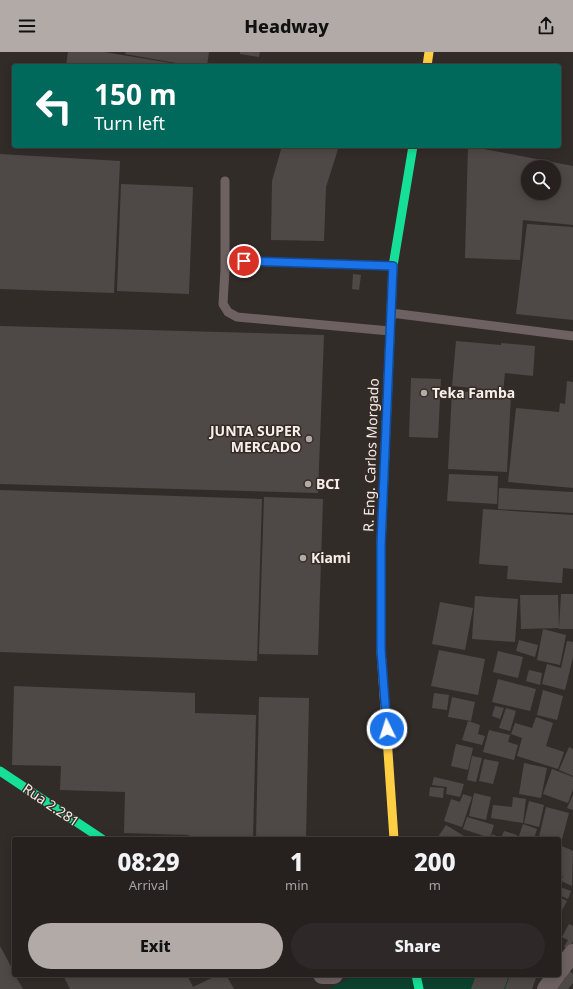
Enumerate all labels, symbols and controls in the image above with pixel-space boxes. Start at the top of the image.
text: Headway [244,14,329,38]
icon: menu [16,15,38,37]
icon: share [535,15,557,37]
text: 150 m [94,75,177,113]
icon: left [28,80,80,132]
text: Turn left [94,111,165,135]
map controls [521,160,561,200]
button: search [521,160,561,200]
pin [227,244,261,278]
icon: arrive [233,250,255,272]
street label: R. Eng. Carlos Morgado [358,378,383,532]
place label: Teka Famba [432,383,515,402]
marker: Teka Famba [419,388,429,398]
place label: JUNTA SUPER MERCADO [208,421,302,456]
marker: JUNTA SUPER MERCADO [304,434,314,444]
place label: BCI [316,474,340,493]
marker: BCI [303,479,313,489]
place label: Kiami [311,548,351,567]
marker: Kiami [298,553,308,563]
position arrow [366,708,408,750]
street label: Rua 2.281 [19,779,83,831]
text: 08:29 [117,845,180,878]
text: 1 [290,845,304,878]
text: 200 [414,845,456,878]
text: Arrival [129,876,168,894]
text: min [285,876,309,894]
text: m [429,876,441,894]
button: Exit [28,923,283,969]
button: Share [291,923,545,969]

